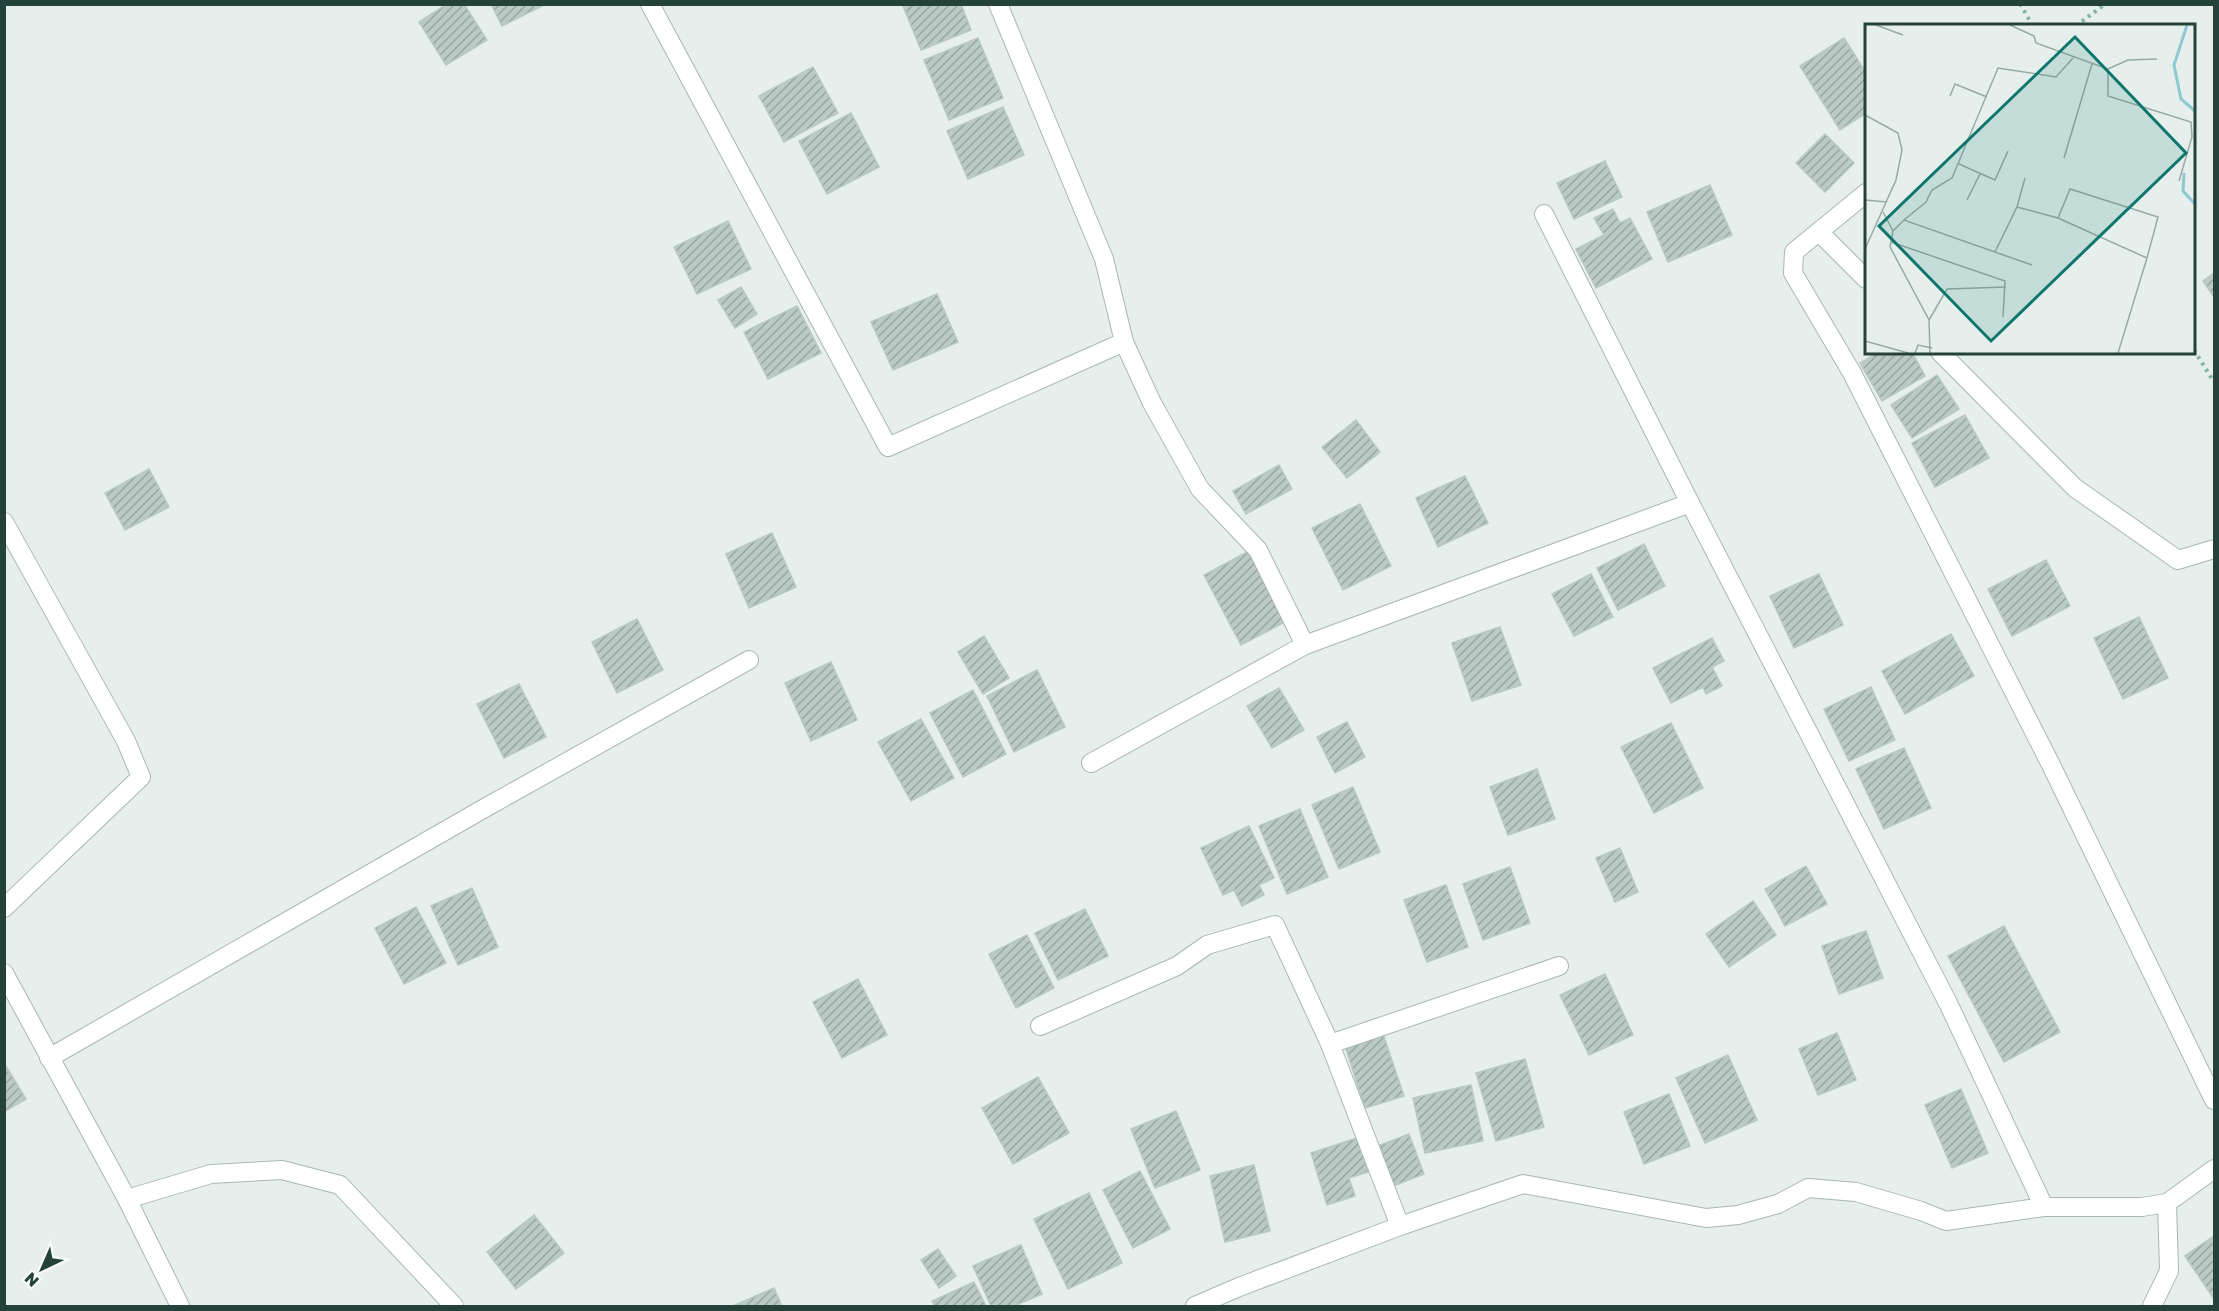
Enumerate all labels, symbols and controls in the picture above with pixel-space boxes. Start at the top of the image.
inset map [1865,24,2195,354]
north arrow [12,1239,72,1299]
text: N [20,1268,43,1291]

